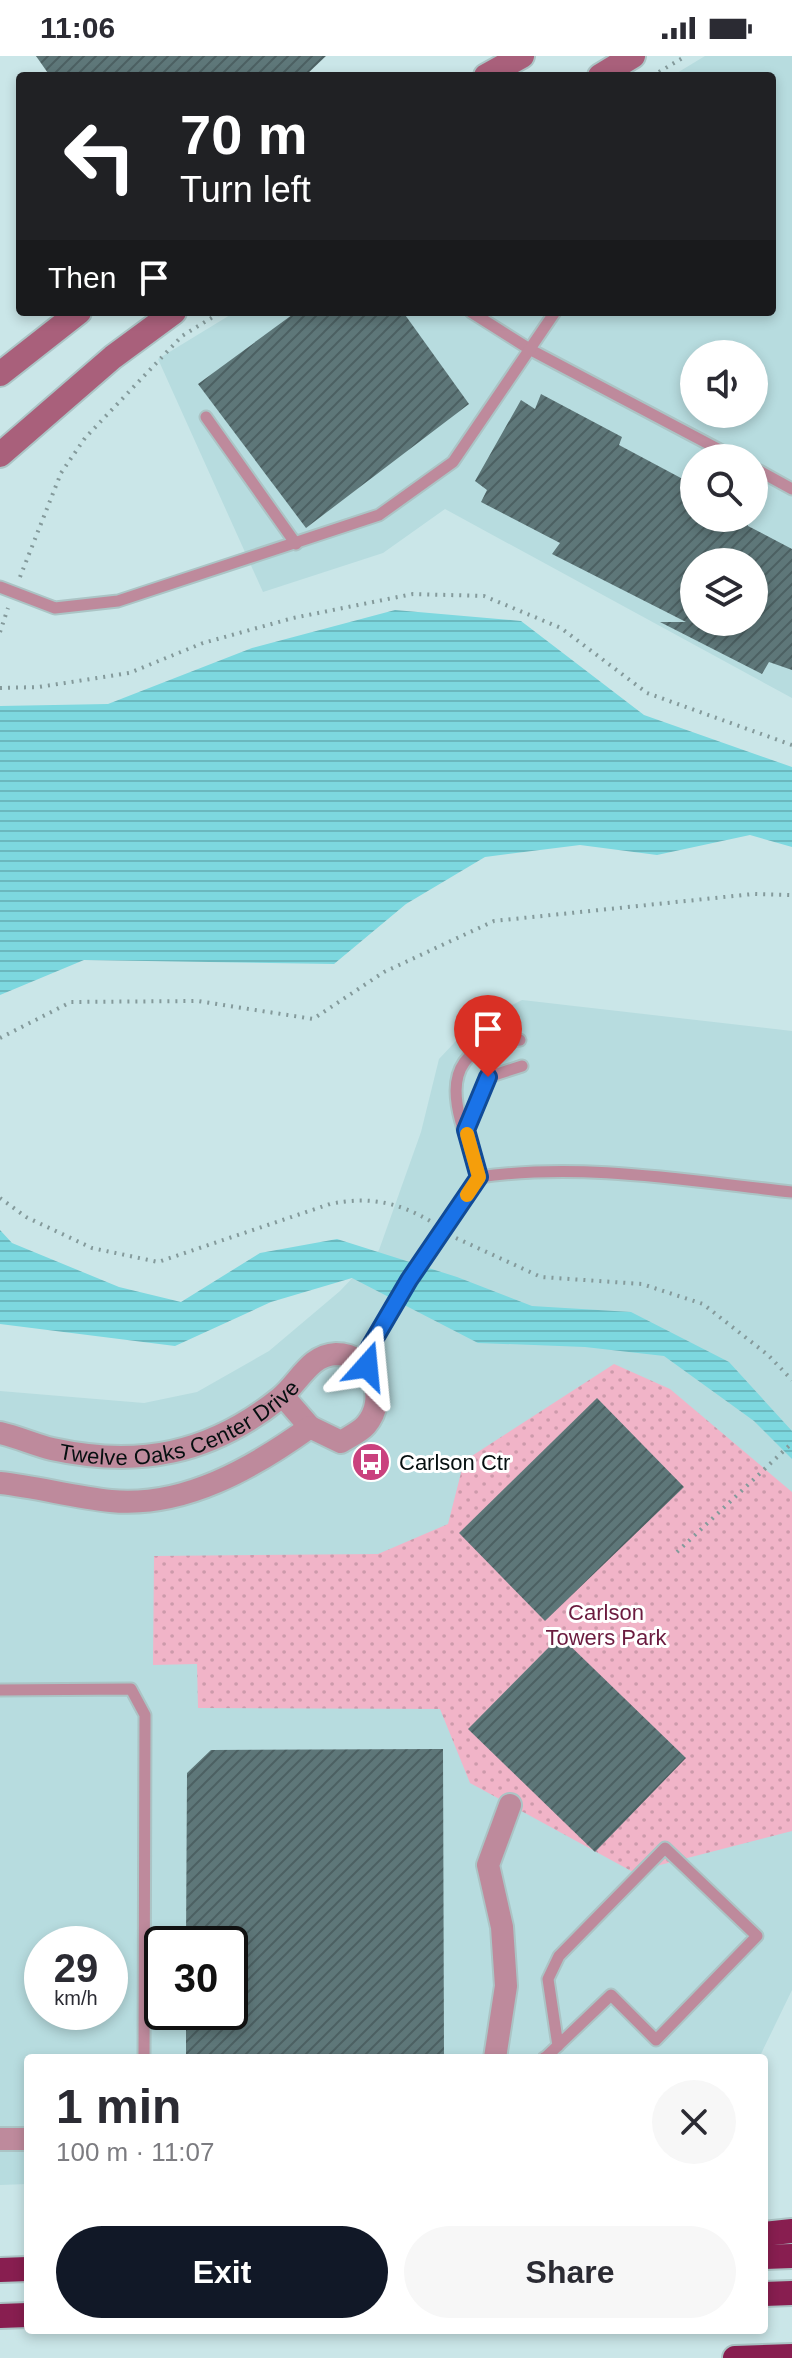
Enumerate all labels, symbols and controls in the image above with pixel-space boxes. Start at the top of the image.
text: 11:06 [40,11,115,44]
text: 70 m [180,103,308,166]
icon: left [48,104,152,208]
text: Turn left [180,169,311,210]
icon: arrive [132,256,176,300]
text: Then [48,261,116,294]
map controls [680,340,768,636]
button: sound [680,340,768,428]
button: search [680,444,768,532]
button: layers [680,548,768,636]
pin [454,995,522,1077]
icon: arrive [466,1007,510,1051]
position arrow [325,1324,409,1408]
street label: Twelve Oaks Center Drive [57,1375,304,1470]
bus stop icon: Carlson Ctr [350,1441,392,1483]
place label: Carlson Ctr [399,1450,510,1475]
park label: Carlson Towers Park [545,1600,668,1650]
speed limit sign: 30 [144,1926,248,2030]
text: 29 [54,1946,98,1990]
text: km/h [54,1987,98,2009]
text: 1 min [56,2080,181,2133]
button: close [652,2080,736,2164]
text: 100 m · 11:07 [56,2137,215,2167]
button: Exit [56,2226,388,2318]
button: Share [404,2226,736,2318]

